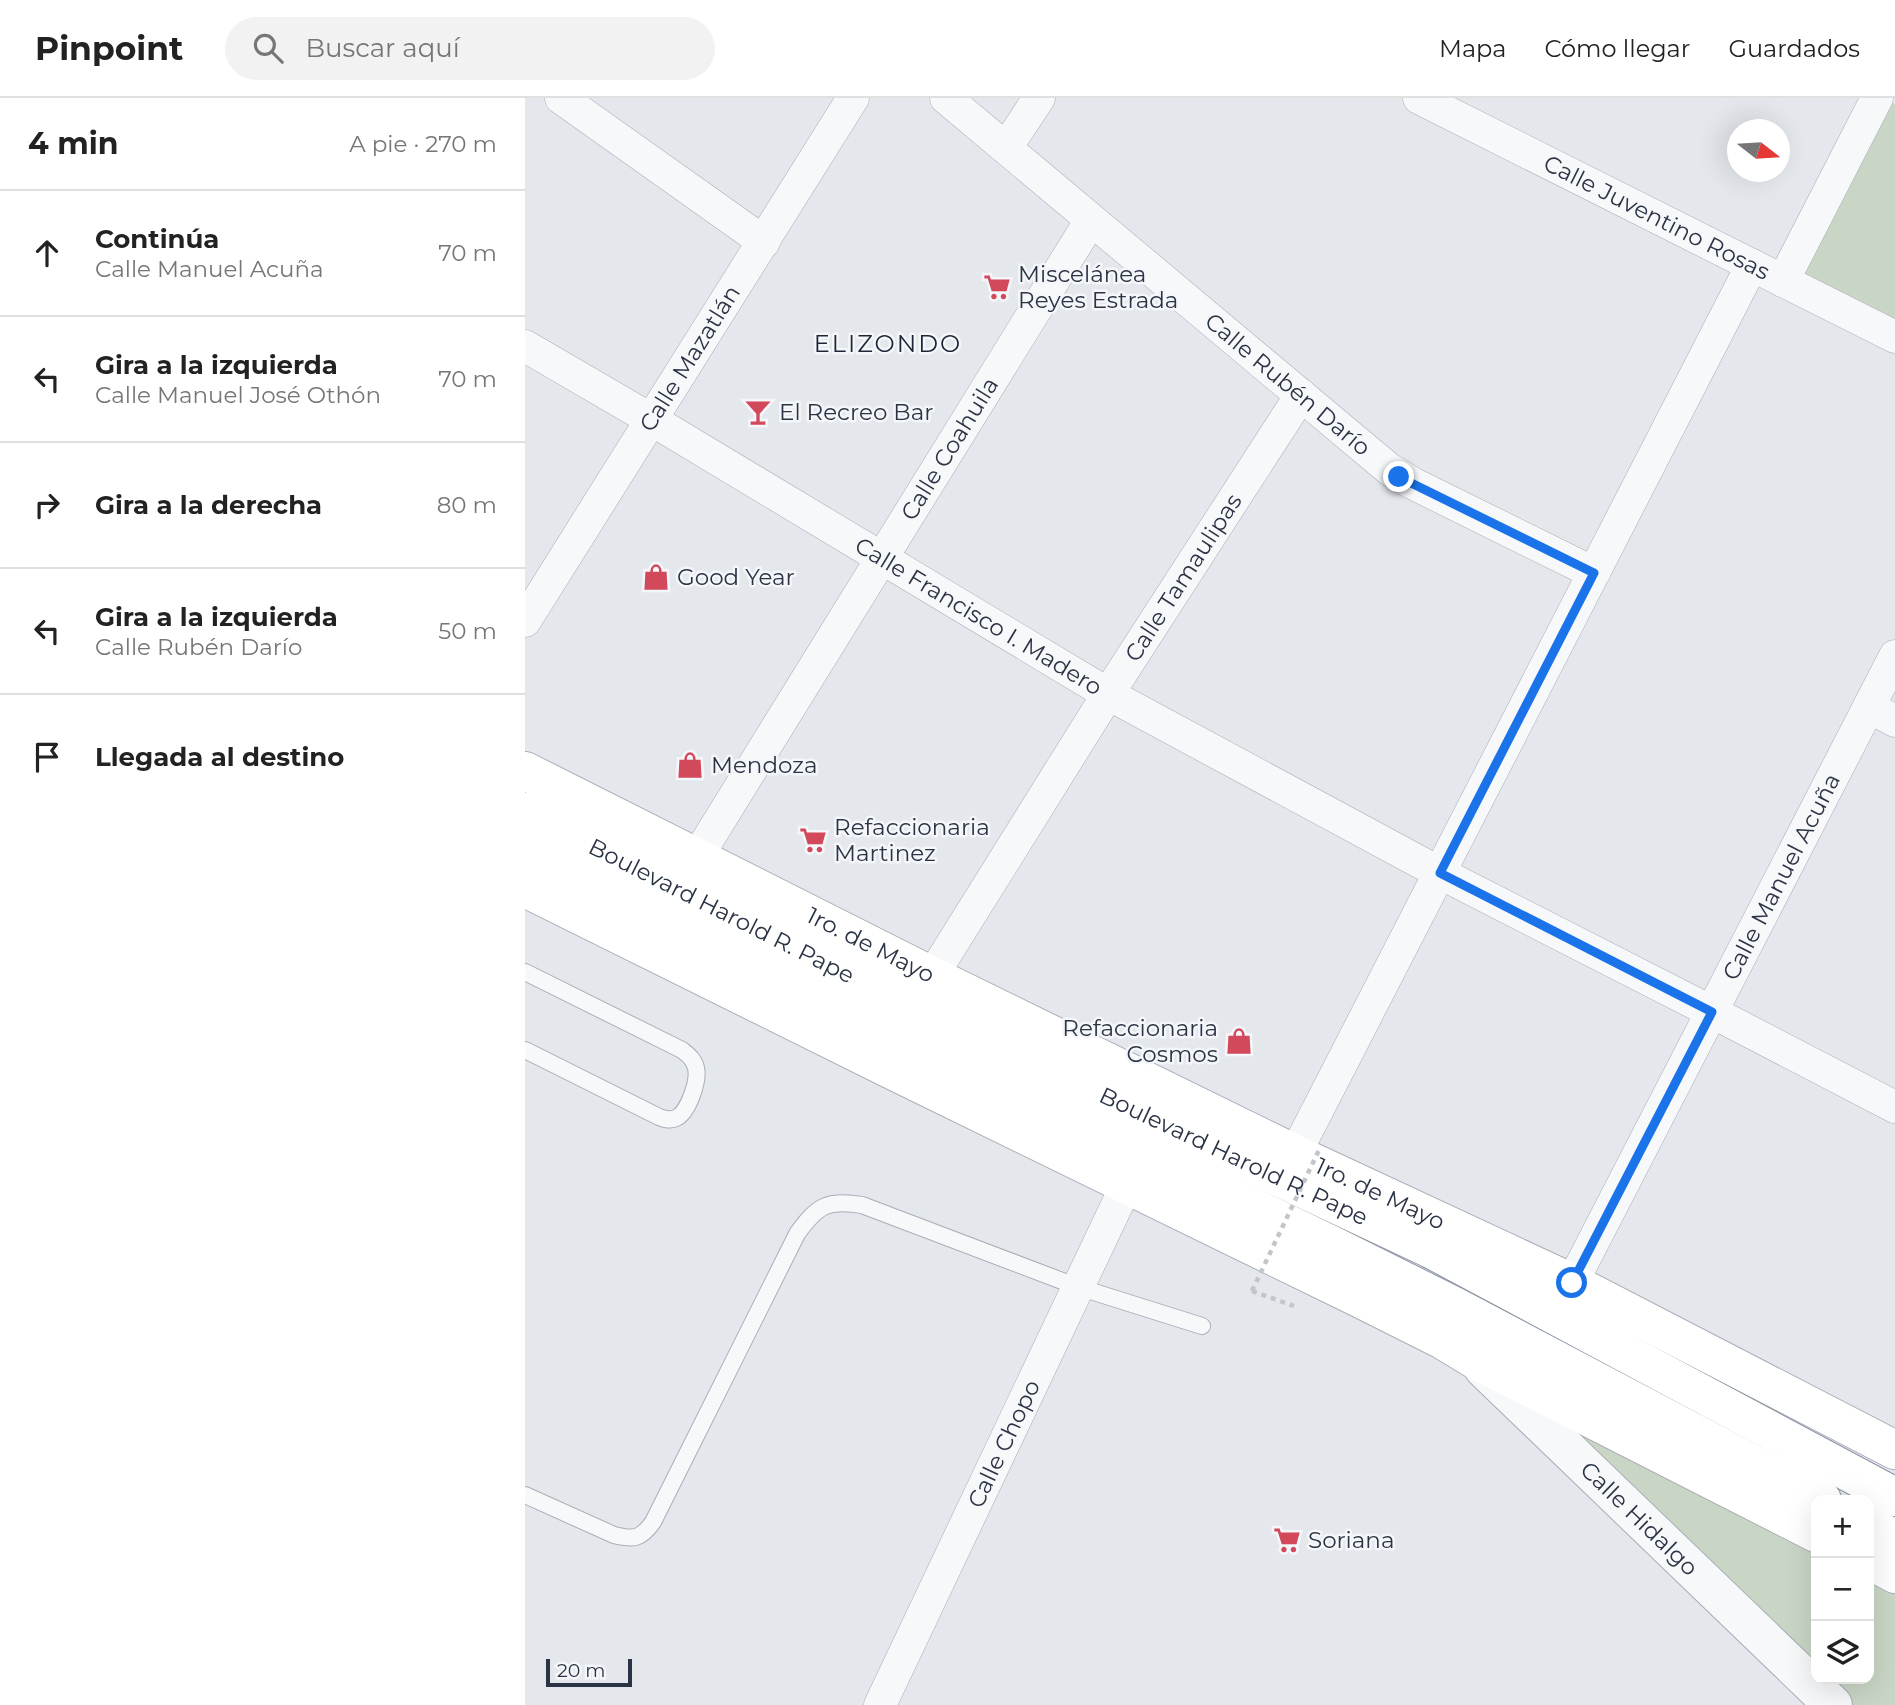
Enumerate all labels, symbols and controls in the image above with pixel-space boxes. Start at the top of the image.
search box [225,17,715,80]
text: Pinpoint [35,28,183,68]
icon: search [249,29,287,67]
text: Buscar aquí [305,32,460,64]
text: Mapa [1439,34,1506,63]
text: Cómo llegar [1544,34,1690,63]
text: Guardados [1728,34,1860,63]
north arrow [1727,119,1790,182]
text: 4 min [28,125,118,162]
text: A pie · 270 m [349,130,497,158]
street label: Calle Juventino Rosas [1539,149,1774,286]
text: Continúa [95,223,219,255]
icon: ahead [28,234,66,272]
text: 70 m [438,239,497,267]
text: Calle Manuel Acuña [95,255,324,283]
place label: Miscelánea Reyes Estrada [1018,260,1178,314]
supermarket icon: Miscelánea Reyes Estrada [982,272,1012,302]
street label: Calle Mazatlán [633,280,746,437]
street label: Calle Rubén Darío [1199,307,1376,462]
district label: ELIZONDO [814,329,962,358]
text: Gira a la izquierda [95,349,338,381]
icon: left [28,360,66,398]
text: 70 m [438,365,497,393]
street label: Calle Coahuila [895,372,1004,525]
text: Calle Manuel José Othón [95,381,381,409]
bar icon: El Recreo Bar [743,397,773,427]
place label: El Recreo Bar [779,398,933,426]
route end [1383,461,1414,492]
icon: right [28,486,66,524]
street label: Calle Tamaulipas [1119,488,1248,667]
text: Gira a la derecha [95,489,322,521]
text: 80 m [437,491,497,519]
street label: Calle Francisco I. Madero [850,531,1107,701]
shop icon: Good Year [641,562,671,592]
place label: Good Year [677,563,795,591]
text: Gira a la izquierda [95,601,338,633]
icon: left [28,612,66,650]
text: 50 m [438,617,497,645]
text: Calle Rubén Darío [95,633,302,661]
icon: arrive [28,738,66,776]
text: Llegada al destino [95,741,344,773]
shop icon: Mendoza [675,750,705,780]
place label: Mendoza [711,751,818,779]
street label: Calle Manuel Acuña [1716,769,1846,985]
place label: Refaccionaria Martinez [834,813,990,867]
supermarket icon: Refaccionaria Martinez [798,825,828,855]
street label: Boulevard Harold R. Pape [584,832,859,989]
street label: 1ro. de Mayo [802,901,939,989]
place label: Refaccionaria Cosmos [1062,1014,1218,1068]
shop icon: Refaccionaria Cosmos [1224,1026,1254,1056]
street label: Boulevard Harold R. Pape [1095,1081,1373,1231]
street label: 1ro. de Mayo [1311,1152,1449,1236]
route start [1556,1267,1587,1298]
street label: Calle Chopo [962,1375,1046,1512]
street label: Calle Hidalgo [1575,1456,1704,1581]
map controls [1811,1495,1874,1684]
button: + [1811,1495,1874,1558]
supermarket icon: Soriana [1272,1525,1302,1555]
place label: Soriana [1308,1526,1395,1554]
button: − [1811,1558,1874,1621]
button: layers [1811,1621,1874,1684]
scale bar [546,1656,632,1688]
text: 20 m [557,1659,605,1682]

